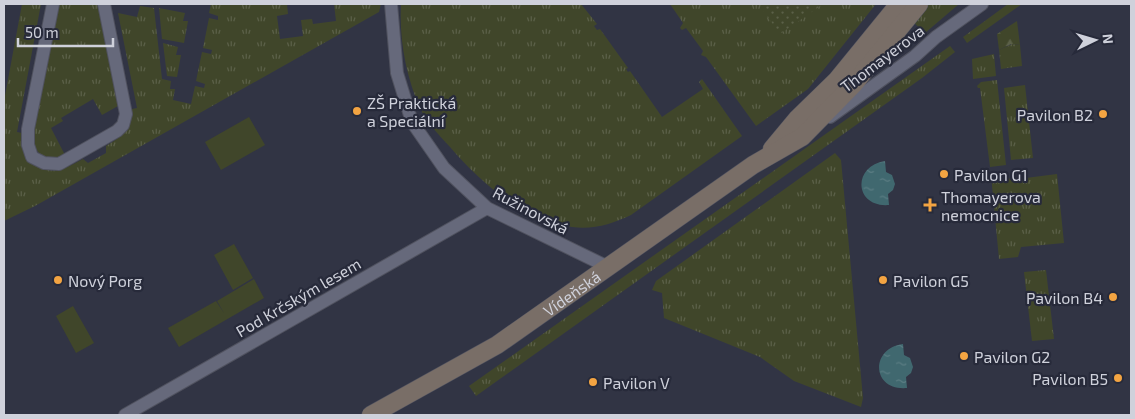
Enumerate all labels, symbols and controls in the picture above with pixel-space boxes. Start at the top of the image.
scale bar [18,15,112,47]
north arrow [1070,15,1120,65]
street label: Thomayerova [836,20,928,96]
text: 50 m [25,23,59,41]
text: N [1100,33,1117,45]
place label: ZŠ Praktická a Speciální [367,93,456,130]
marker: ZŠ Praktická a Speciální [351,105,363,117]
place label: Pavilon B2 [1017,105,1093,124]
marker: Pavilon B2 [1097,108,1109,120]
place label: Pavilon G1 [954,165,1028,184]
marker: Pavilon G1 [938,168,950,180]
street label: Ružinovská [490,182,572,238]
place label: Thomayerova nemocnice [941,187,1041,224]
marker: Thomayerova nemocnice [923,198,937,212]
street label: Pod Krčským lesem [232,254,364,340]
street label: Vídeňská [539,266,604,319]
place label: Nový Porg [68,271,142,290]
place label: Pavilon G5 [893,271,969,290]
marker: Nový Porg [52,274,64,286]
marker: Pavilon G5 [877,274,889,286]
place label: Pavilon B4 [1026,288,1103,307]
marker: Pavilon B4 [1107,291,1119,303]
place label: Pavilon G2 [974,347,1050,366]
marker: Pavilon G2 [958,350,970,362]
place label: Pavilon B5 [1032,369,1108,388]
marker: Pavilon B5 [1112,372,1124,384]
place label: Pavilon V [603,373,670,392]
marker: Pavilon V [587,376,599,388]

